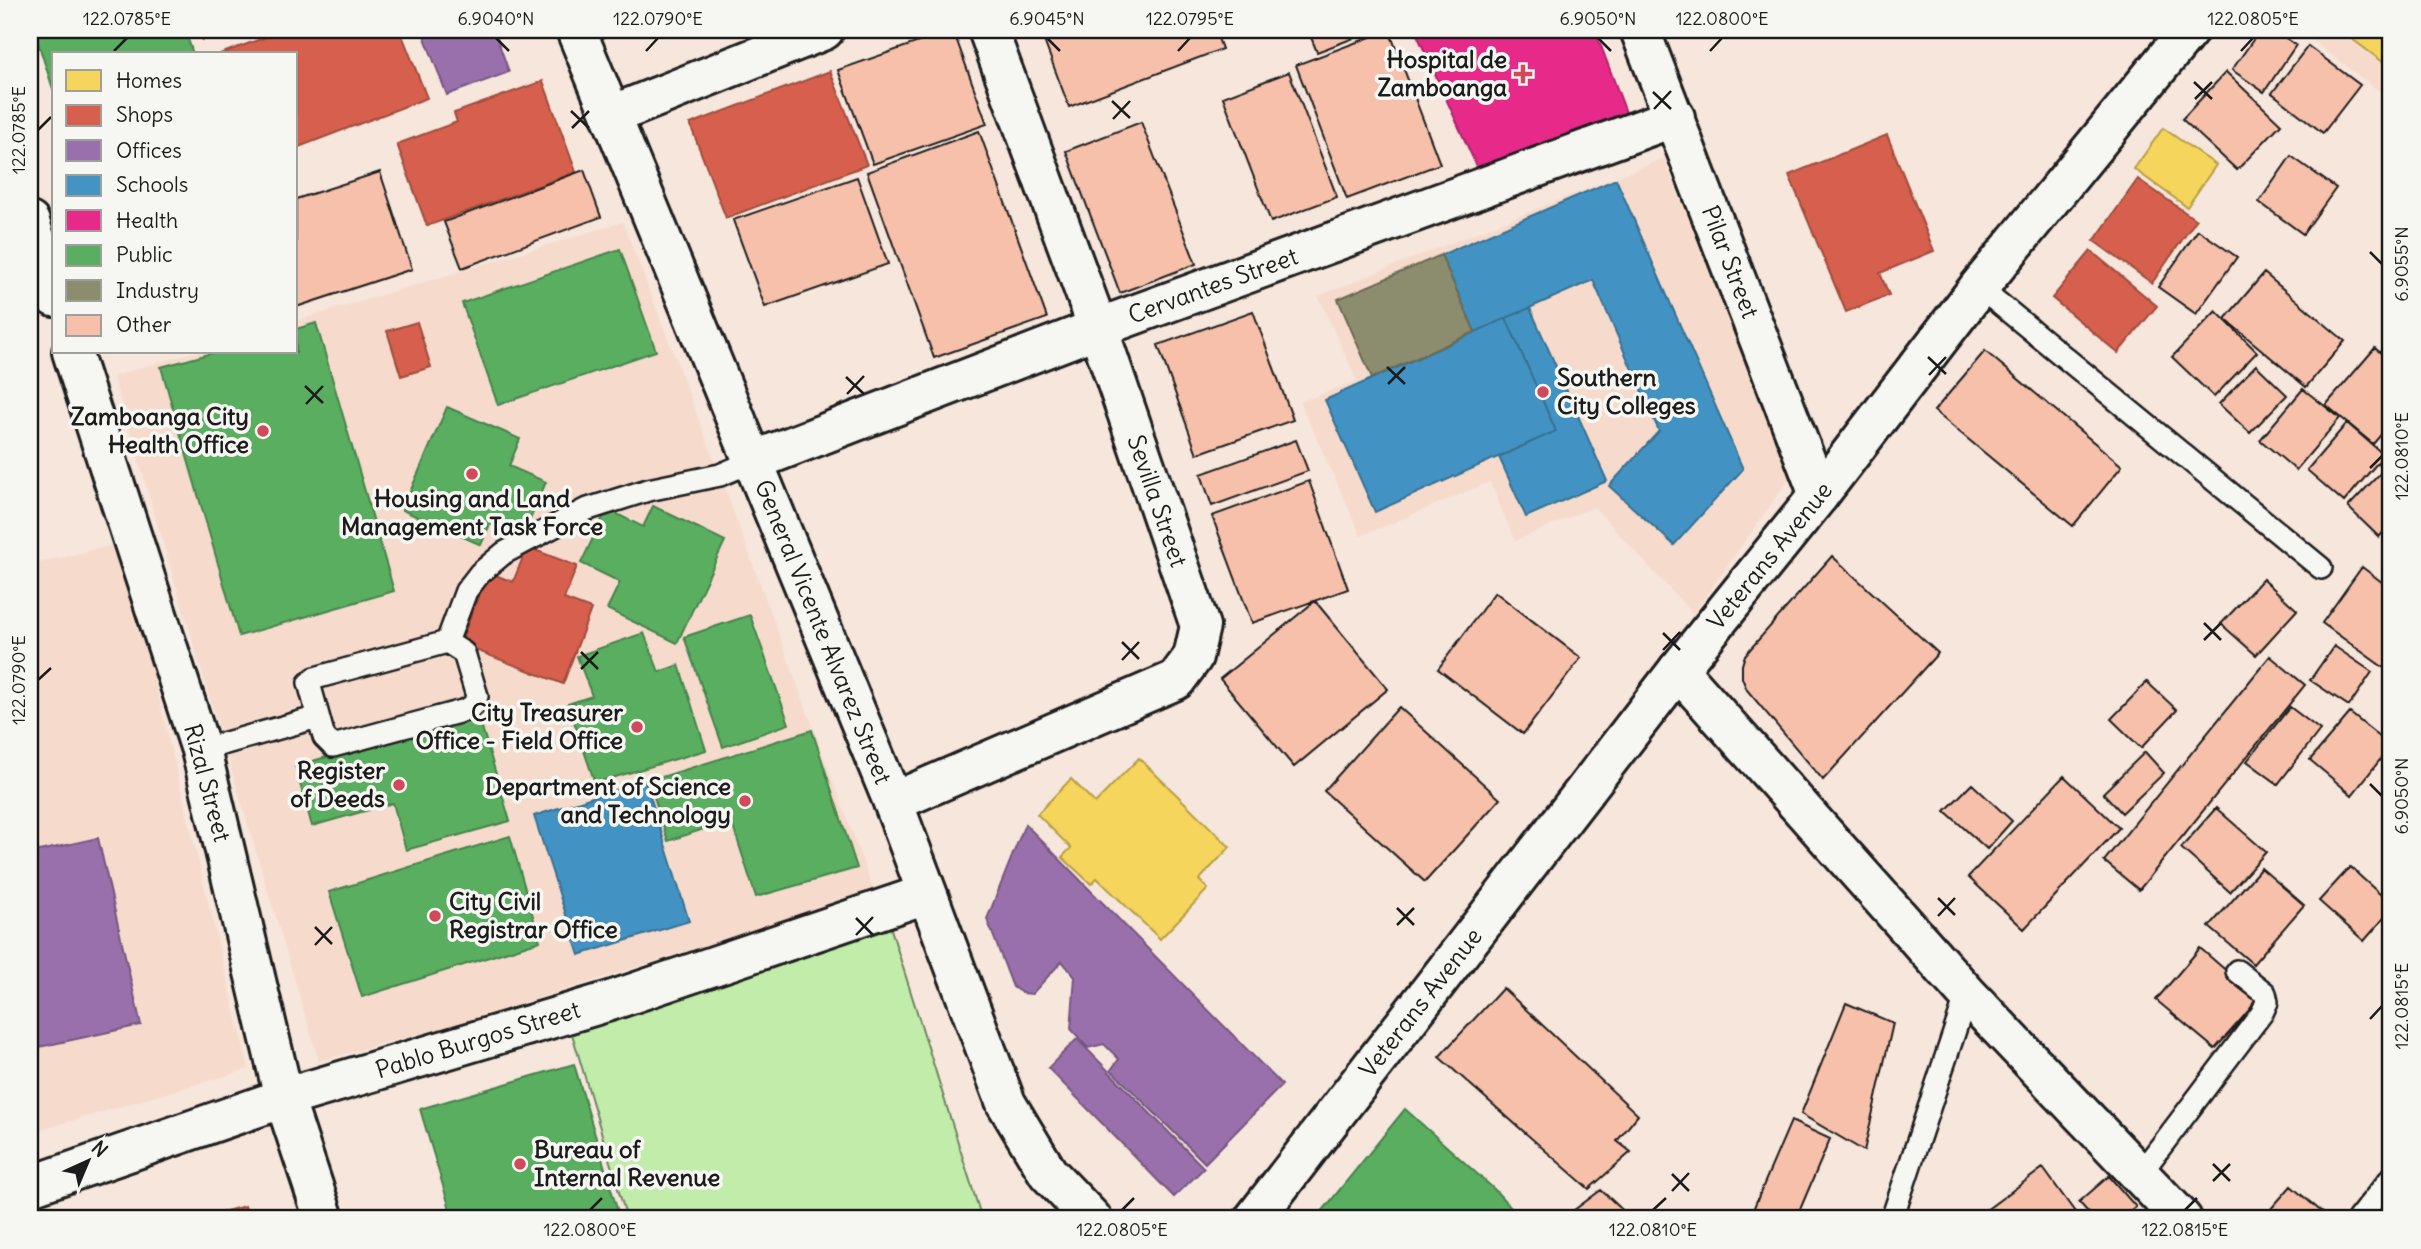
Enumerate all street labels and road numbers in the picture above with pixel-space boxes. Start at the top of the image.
street label: Pilar Street [1696,201,1766,322]
street label: Cervantes Street [1124,240,1302,330]
street label: Sevilla Street [1121,431,1195,571]
street label: General Vicente Alvarez Street [749,475,899,788]
street label: Veterans Avenue [1700,475,1838,636]
street label: Rizal Street [178,721,238,845]
street label: Veterans Avenue [1352,921,1488,1083]
street label: Pablo Burgos Street [372,994,584,1084]

